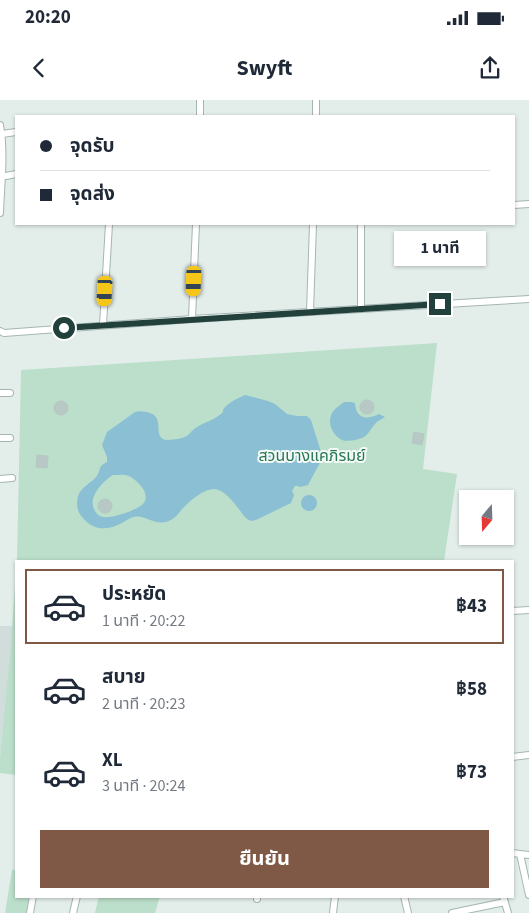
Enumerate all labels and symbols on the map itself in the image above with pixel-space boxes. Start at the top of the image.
callout: 1 นาที [394,232,486,266]
car [185,266,202,296]
car [96,276,113,306]
route end [429,293,451,315]
route start [53,317,75,339]
park label: สวนบางแคภิรมย์ [258,445,366,467]
north arrow [459,490,514,545]

